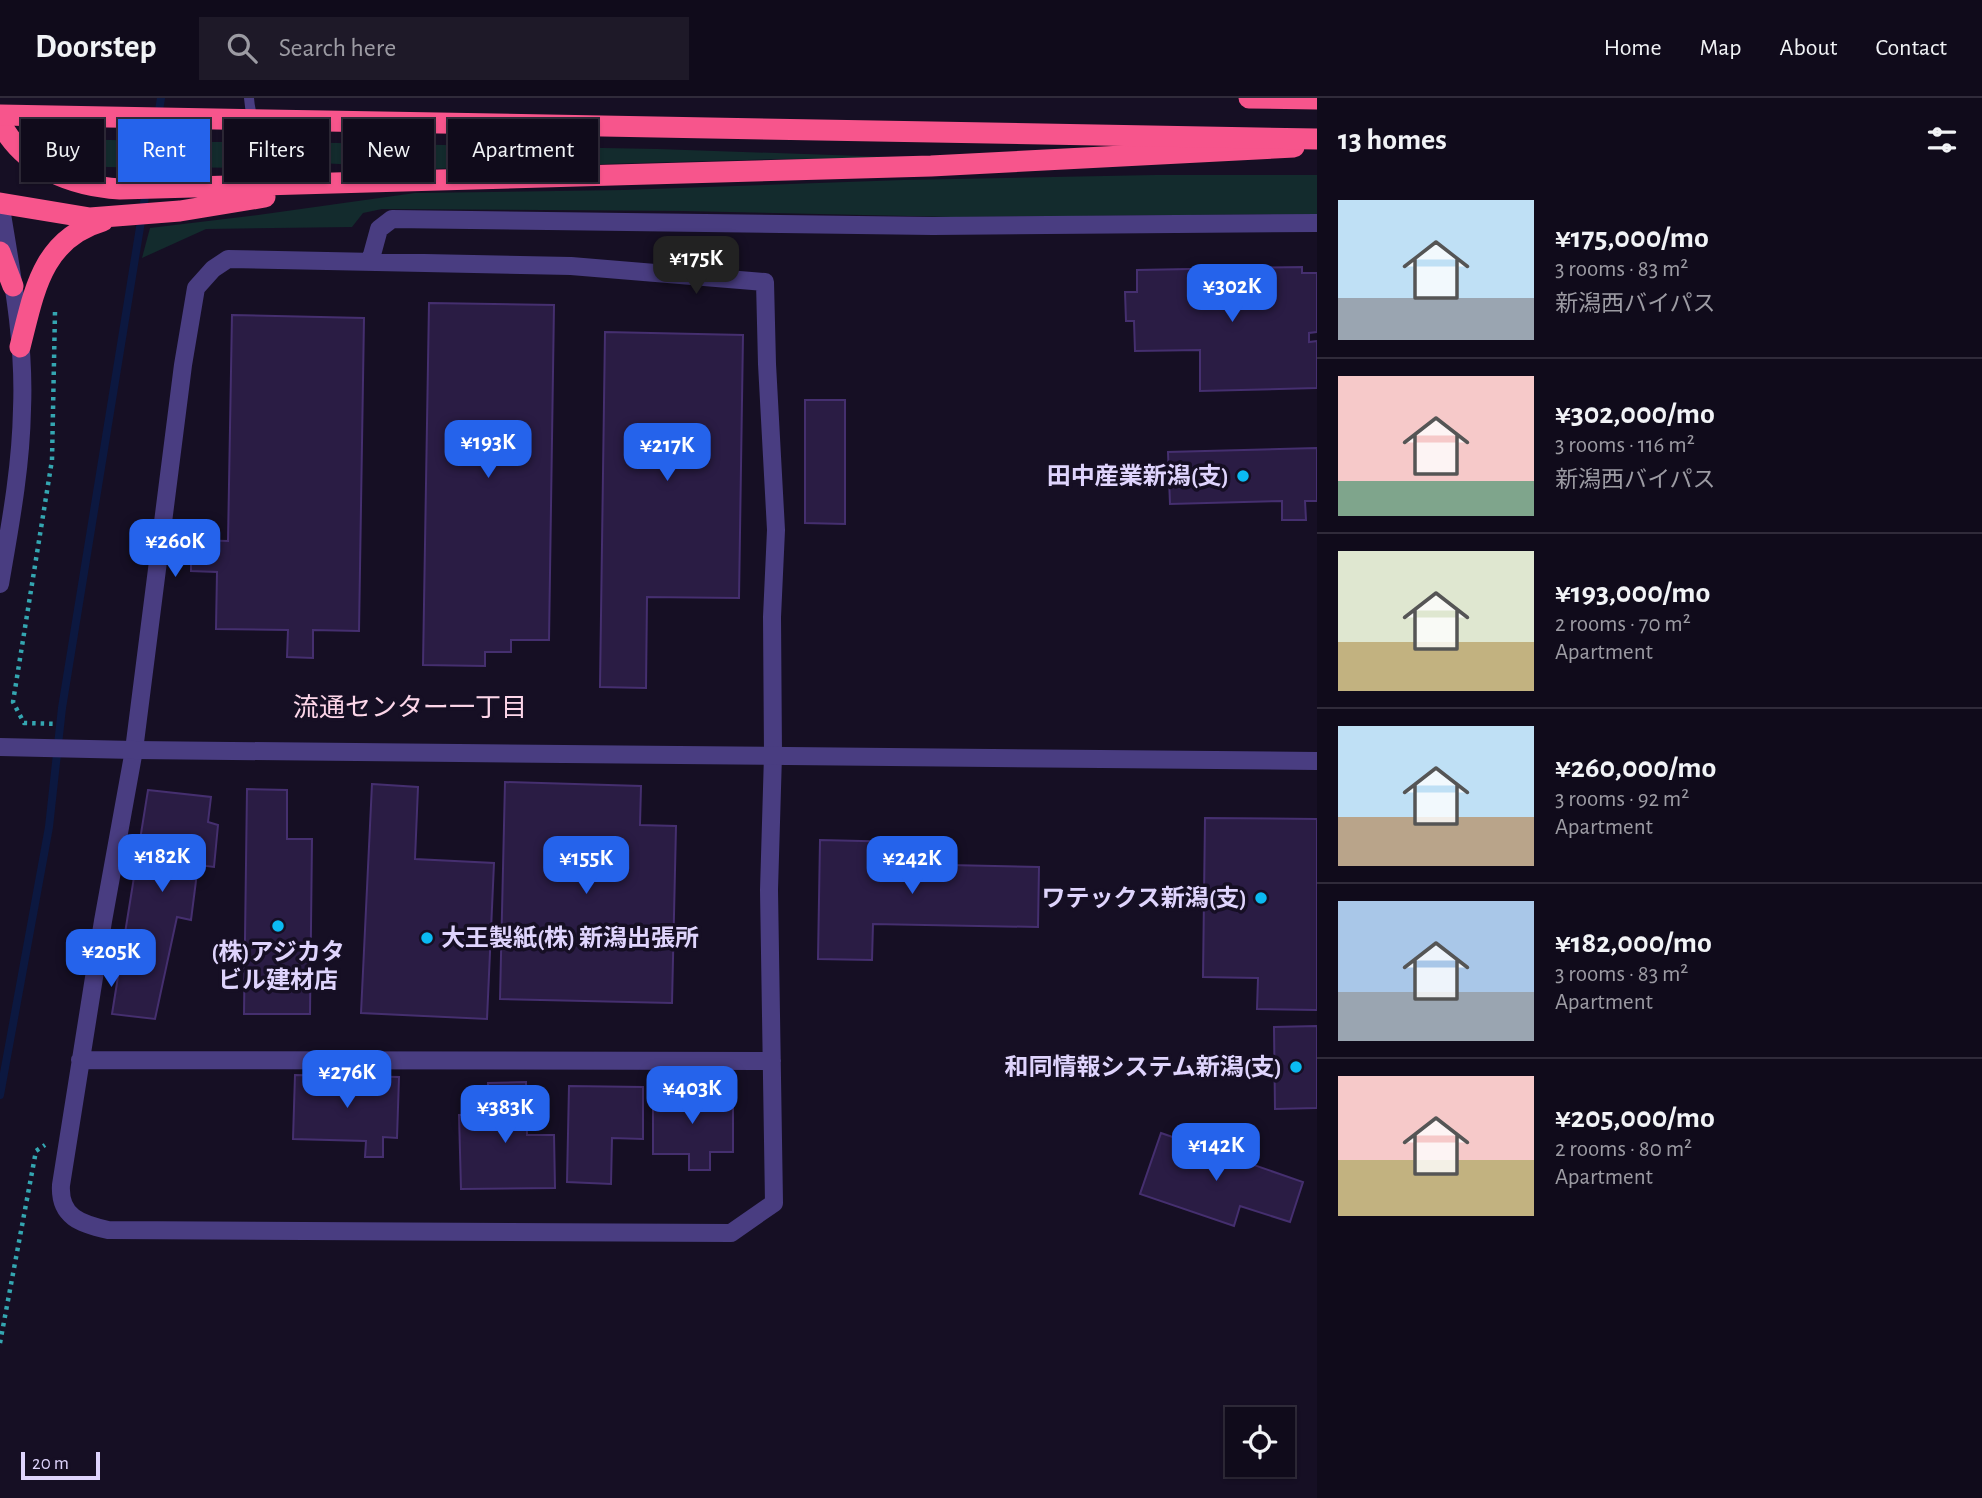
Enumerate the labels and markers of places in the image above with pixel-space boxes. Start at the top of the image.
pin: ¥175K [647,236,745,296]
pin: ¥302K [1183,264,1281,324]
pin: ¥193K [439,420,537,480]
pin: ¥217K [618,424,716,483]
place label: 田中産業新潟(支) [1047,463,1229,489]
marker: 田中産業新潟(支) [1235,468,1251,484]
pin: ¥260K [126,519,224,579]
pin: ¥182K [113,834,211,894]
pin: ¥155K [537,836,635,896]
pin: ¥242K [863,836,961,896]
place label: ワテックス新潟(支) [1041,885,1247,911]
marker: ワテックス新潟(支) [1253,890,1269,906]
marker: (株)アジカタ ビル建材店 [270,918,286,934]
place label: 大王製紙(株) 新潟出張所 [441,925,699,951]
pin: ¥205K [62,930,160,989]
marker: 大王製紙(株) 新潟出張所 [419,930,435,946]
place label: (株)アジカタ ビル建材店 [211,939,345,993]
pin: ¥276K [298,1051,396,1110]
place label: 和同情報システム新潟(支) [1004,1054,1282,1080]
marker: 和同情報システム新潟(支) [1288,1059,1304,1075]
pin: ¥403K [643,1066,741,1126]
pin: ¥383K [456,1086,554,1145]
pin: ¥142K [1167,1124,1265,1183]

